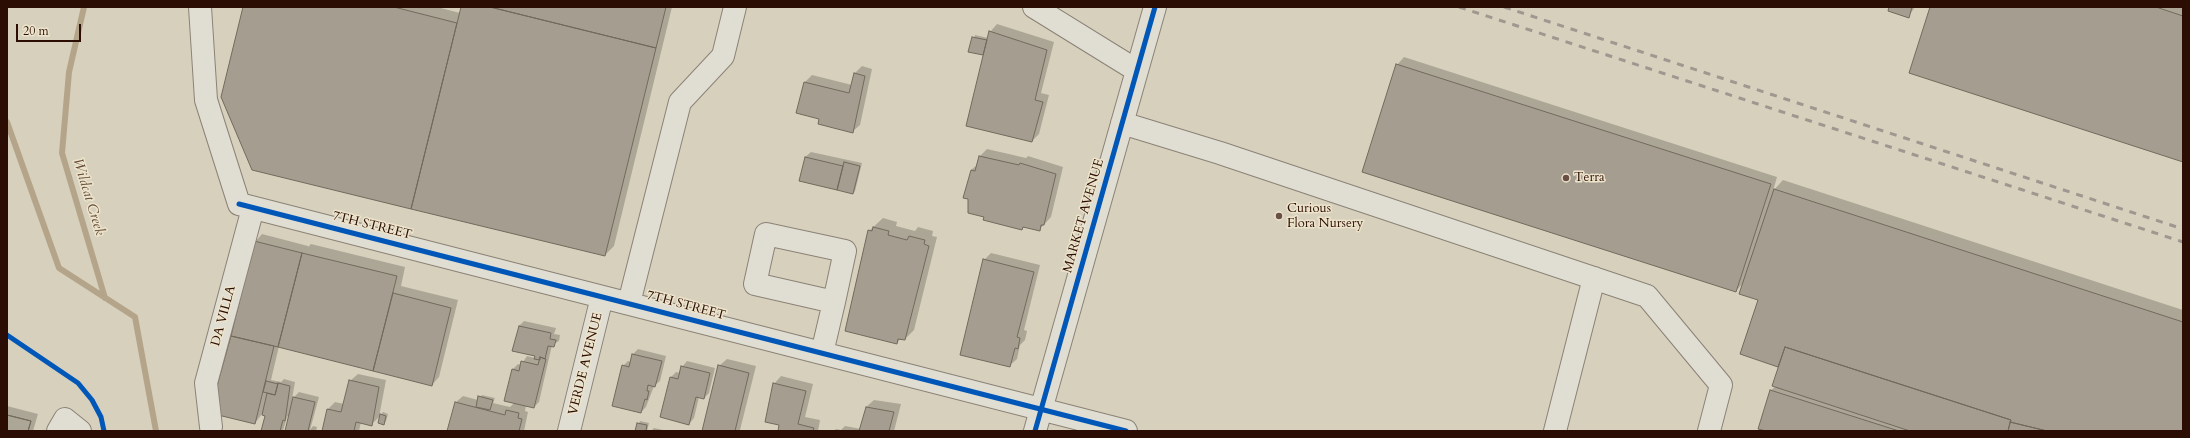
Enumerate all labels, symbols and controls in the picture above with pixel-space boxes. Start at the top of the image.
scale bar [18,16,83,42]
text: 20 m [23,23,49,39]
water label: Wildcat Creek [68,156,108,238]
street label: MARKET AVENUE [1060,157,1108,275]
place label: Terra [1574,170,1605,186]
marker: Terra [1561,173,1571,183]
place label: Curious Flora Nursery [1287,201,1363,232]
street label: 7TH STREET [331,209,413,243]
marker: Curious Flora Nursery [1274,211,1284,221]
street label: DA VILLA [208,284,240,348]
street label: 7TH STREET [645,288,727,324]
street label: VERDE AVENUE [566,311,606,417]

